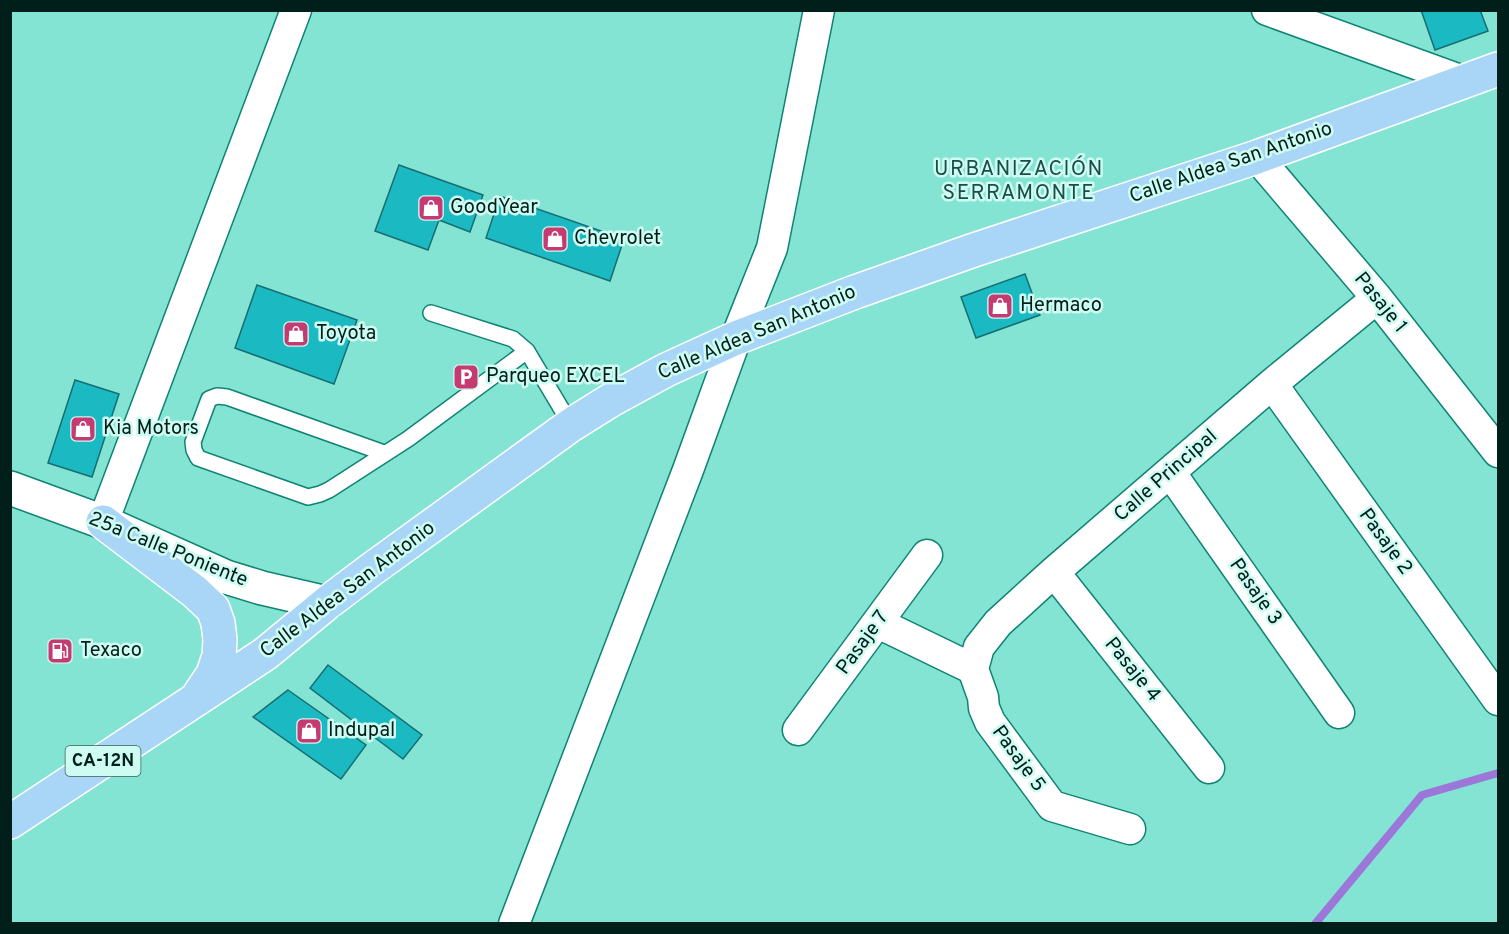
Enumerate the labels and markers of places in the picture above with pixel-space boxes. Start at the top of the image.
shop icon: GoodYear [416,193,446,223]
place label: GoodYear [450,195,538,221]
shop icon: Chevrolet [540,224,570,254]
place label: Chevrolet [574,226,661,252]
shop icon: Hermaco [985,291,1015,321]
place label: Hermaco [1020,293,1102,319]
shop icon: Toyota [281,319,311,349]
place label: Toyota [316,321,376,347]
parking icon: Parqueo EXCEL [451,362,481,392]
place label: Parqueo EXCEL [486,364,625,390]
shop icon: Kia Motors [68,414,98,444]
place label: Kia Motors [103,416,199,442]
fuel station icon: Texaco [45,636,75,666]
place label: Texaco [80,638,142,664]
shop icon: Indupal [294,716,324,746]
place label: Indupal [328,718,395,744]

